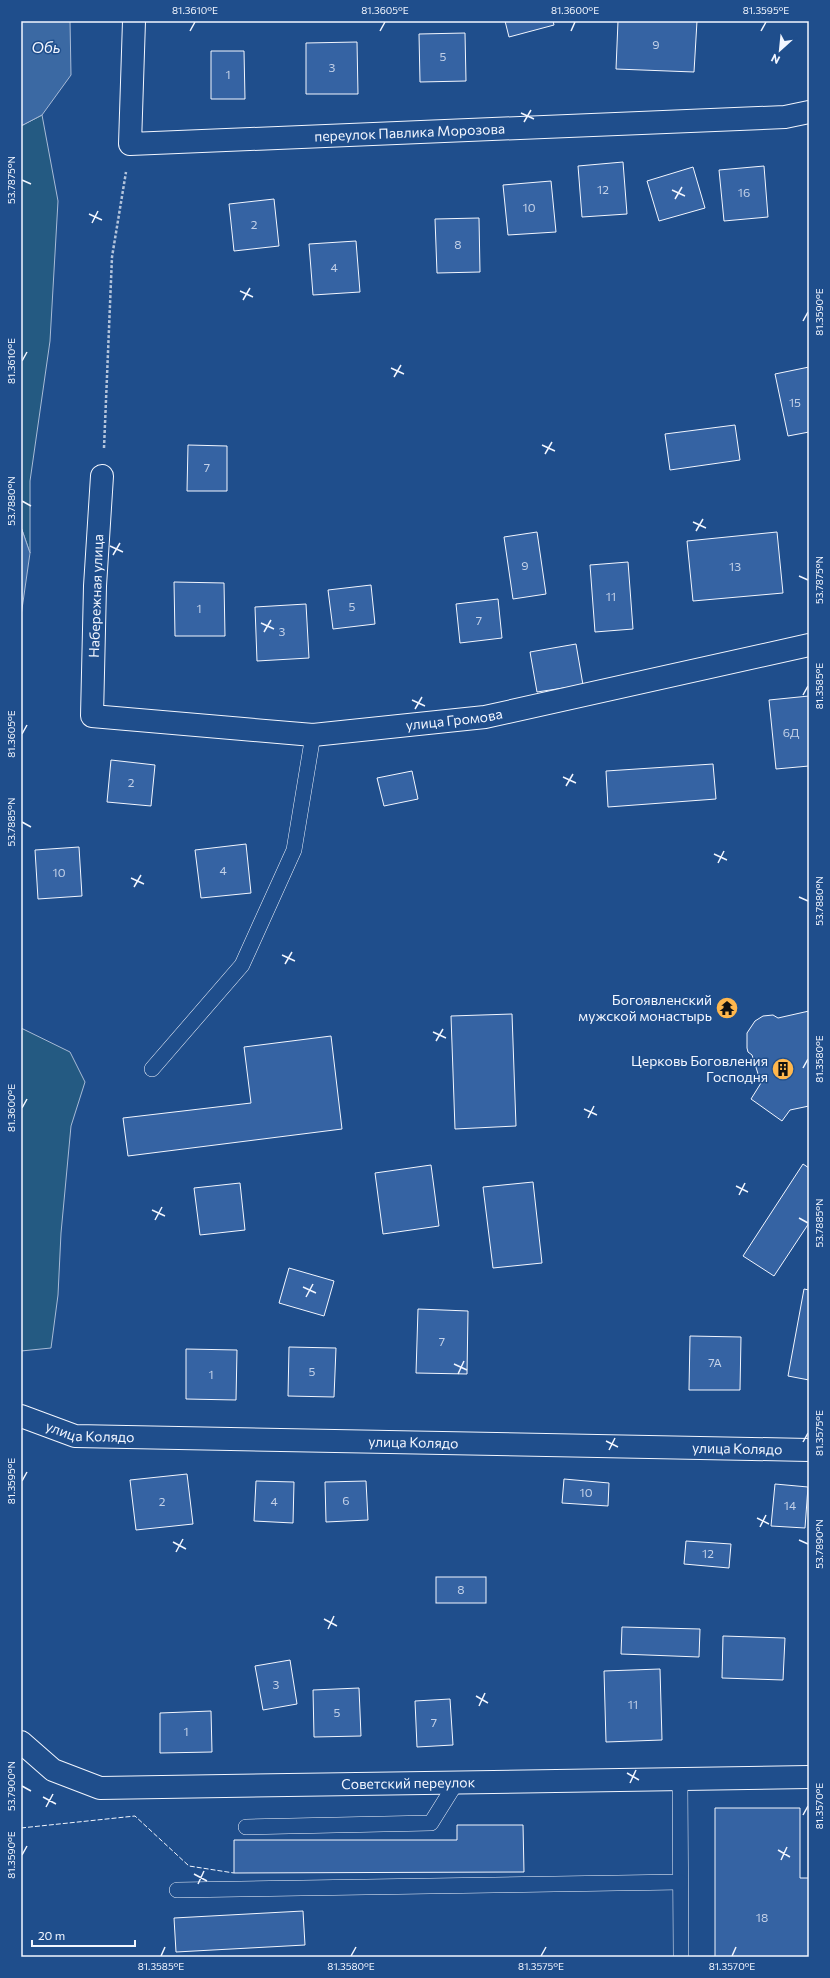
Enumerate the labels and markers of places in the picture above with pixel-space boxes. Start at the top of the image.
place label: Богоявленский мужской монастырь [578,991,712,1024]
temple icon: Богоявленский мужской монастырь [714,995,740,1021]
place label: Церковь Боговления Господня [631,1052,768,1085]
building icon: Церковь Боговления Господня [770,1056,796,1082]

